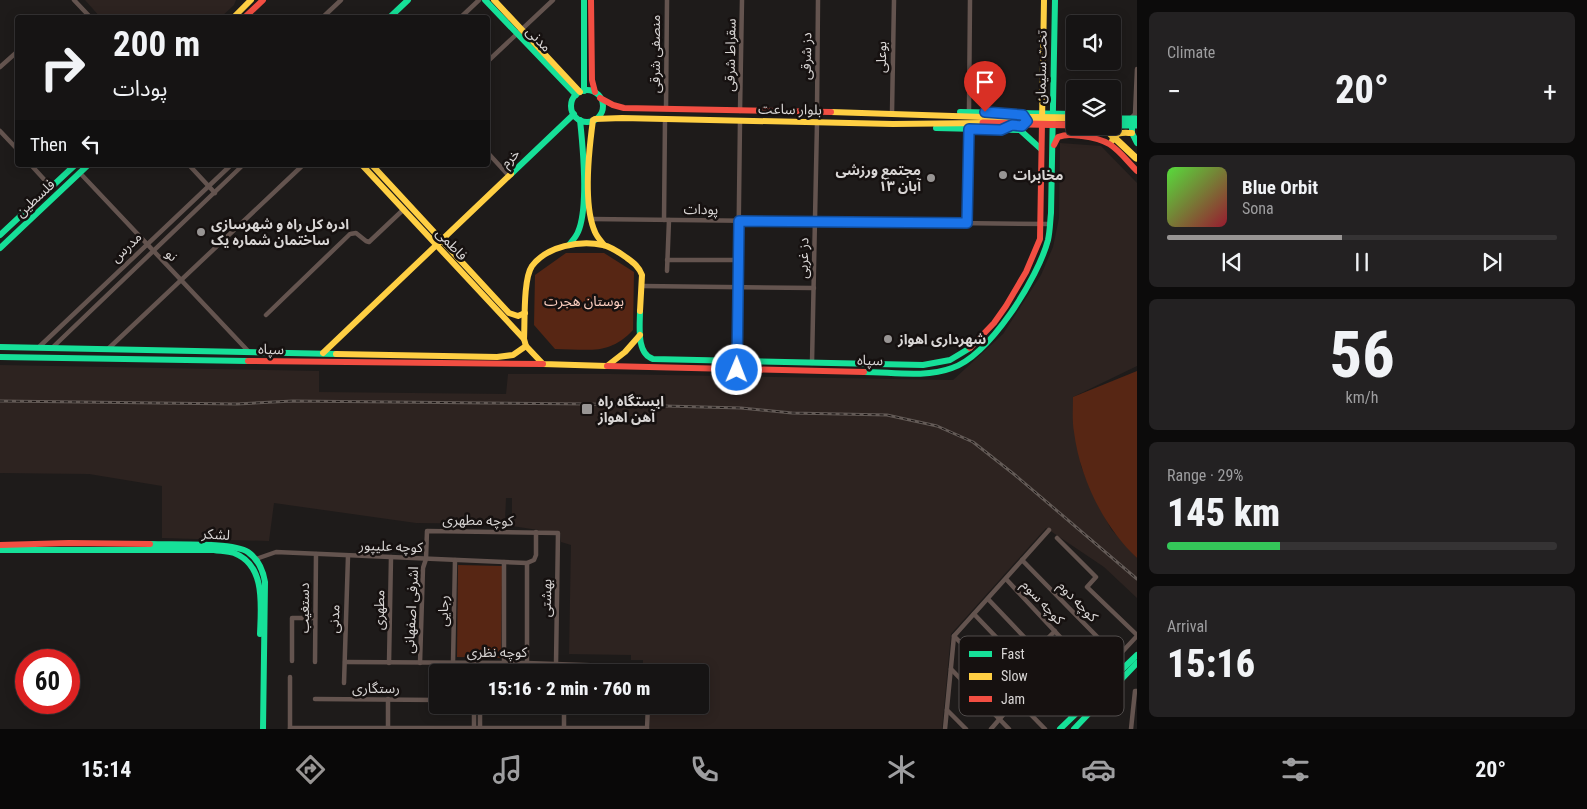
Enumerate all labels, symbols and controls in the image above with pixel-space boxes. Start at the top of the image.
street label: منصفی شرقی [647,15,664,93]
map controls [1066,15,1121,135]
button: sound [1066,15,1121,70]
street label: سقراط شرقی [721,18,740,92]
street label: مدنی [522,23,555,56]
text: 200 m [113,24,200,65]
street label: تخت سلیمان [1032,30,1051,104]
street label: دز شرقی [798,32,815,80]
icon: right [30,35,95,100]
street label: بوعلی [873,41,890,73]
text: Climate [1167,43,1215,62]
pin [964,61,1006,112]
icon: arrive [971,68,999,96]
text: 20° [1335,68,1389,112]
text: − [1167,75,1181,108]
text: + [1543,75,1557,108]
text: پودات [113,76,168,101]
button: layers [1066,80,1121,135]
street label: بلوار ساعت [758,100,822,119]
icon: left [77,130,105,158]
text: Then [30,133,67,156]
street label: خرم [497,145,525,173]
place label: مجتمع ورزشی ۱۳ آبان [836,162,921,194]
place label: مخابرات [1013,167,1063,184]
marker: مخابرات [997,169,1009,181]
marker: مجتمع ورزشی ۱۳ آبان [925,172,937,184]
street label: فلسطین [12,176,59,221]
text: Blue Orbit [1242,176,1318,199]
text: Sona [1242,199,1274,218]
street label: پودات [683,201,718,219]
place label: ادره کل راه و شهرسازی ساختمان شماره یک [211,216,349,249]
street label: فاطمی [432,225,471,264]
marker: ادره کل راه و شهرسازی ساختمان شماره یک [195,226,207,238]
street label: مدرس [107,229,145,266]
street label: دز غربی [795,237,812,279]
street label: نو [162,246,182,265]
icon: previous [1218,248,1246,276]
icon: pause [1348,248,1376,276]
icon: next [1478,248,1506,276]
park label: بوستان هجرت [544,293,624,310]
text: 56 [1329,317,1395,393]
place label: شهرداری اهواز [897,331,986,348]
marker: شهرداری اهواز [882,333,894,345]
street label: سپاه [258,341,284,359]
position arrow [710,343,762,395]
street label: سپاه [857,352,883,370]
text: km/h [1346,388,1378,407]
place label: ایستگاه راه آهن اهواز [597,393,664,426]
marker: ایستگاه راه آهن اهواز [580,402,594,416]
text: Range · 29% [1167,466,1243,485]
text: 145 km [1167,491,1280,535]
street label: کوچه مطهری [442,511,514,531]
street label: لشکر [200,525,231,544]
street label: کوچه علیپور [358,537,424,557]
street label: اشرفی اصفهانی [401,566,422,654]
street label: کوچه سوم [1016,576,1068,630]
street label: کوچه دوم [1053,577,1101,627]
street label: بهشتی [538,578,555,617]
street label: دستغیب [296,582,312,633]
street label: مطهری [371,590,388,630]
street label: رجایی [435,595,452,627]
street label: مدنی [326,604,343,634]
text: Arrival [1167,617,1208,636]
legend [959,636,1124,716]
text: 15:16 [1167,642,1255,686]
street label: کوچه نظری [467,644,527,662]
text: Fast [1001,646,1025,662]
speed limit sign: 60 [15,649,80,714]
text: Slow [1001,668,1028,684]
text: 15:16 · 2 min · 760 m [488,677,650,700]
street label: رستگاری [352,680,400,697]
text: Jam [1001,691,1025,707]
icon: directions [293,752,328,787]
icon: music [490,752,525,787]
icon: phone [687,752,722,787]
icon: climate [884,752,919,787]
icon: car [1081,752,1116,787]
icon: filters [1278,752,1313,787]
text: 15:14 [81,757,131,782]
text: 20° [1475,757,1506,782]

